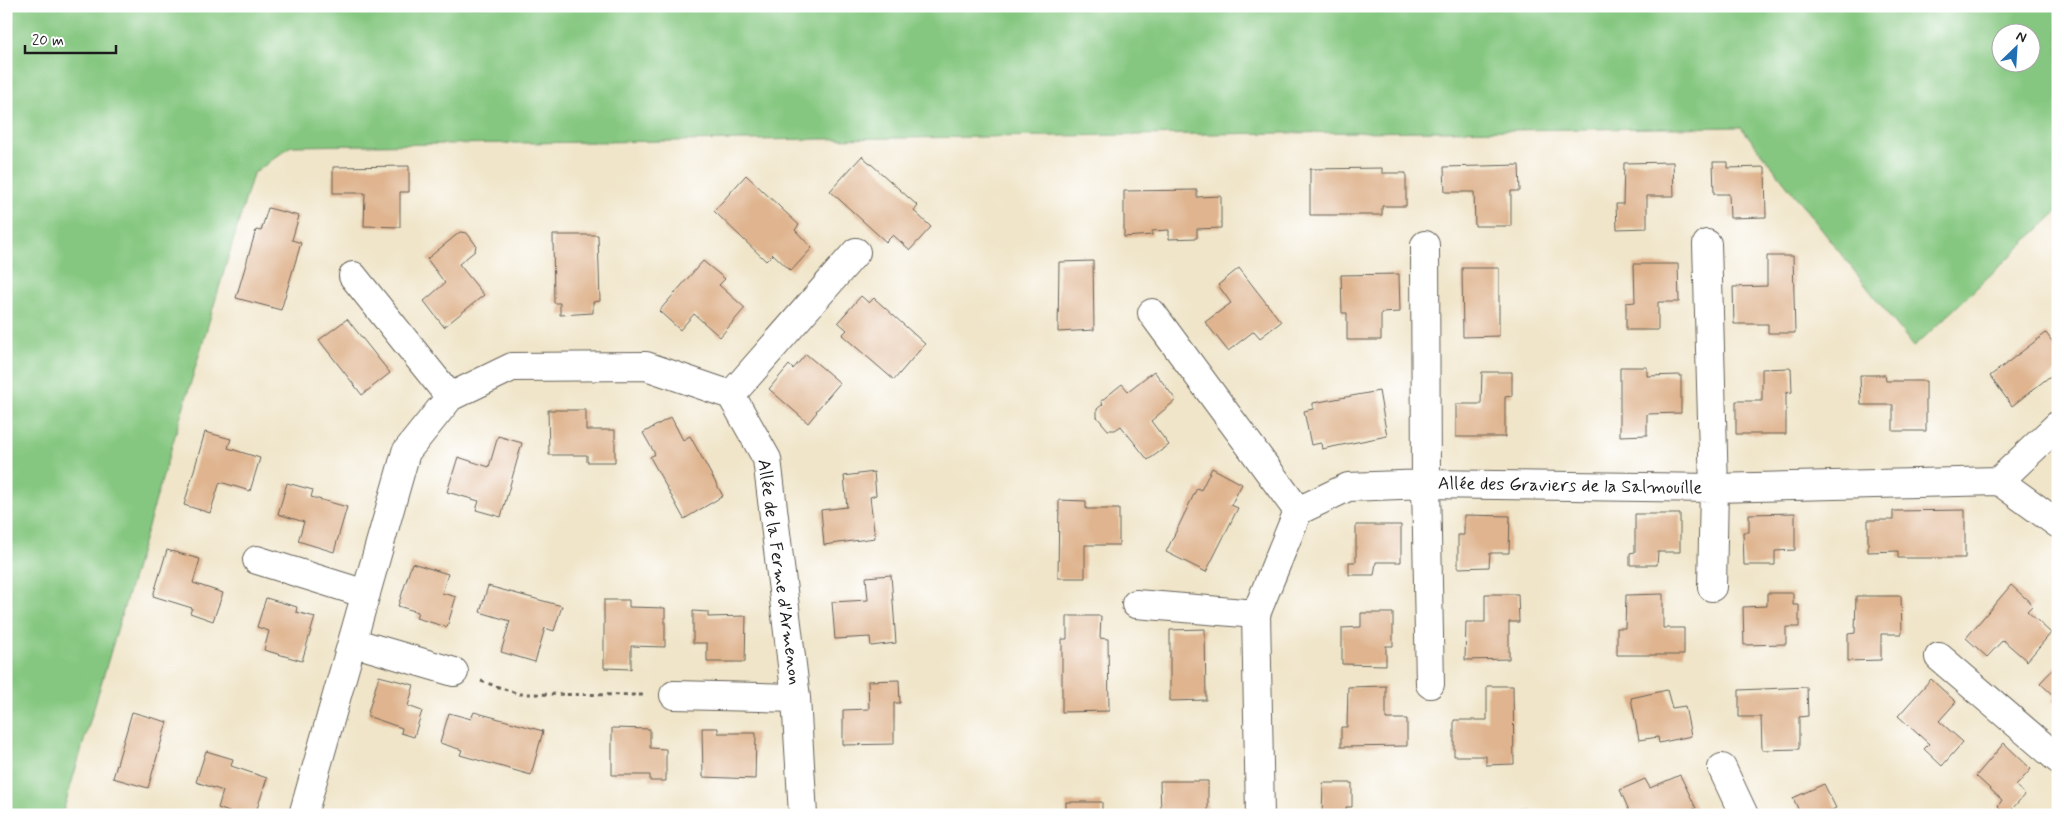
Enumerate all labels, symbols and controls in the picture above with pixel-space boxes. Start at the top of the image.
scale bar [25,22,116,54]
north arrow [1992,22,2042,72]
text: N [2013,27,2029,47]
text: 20 m [32,31,64,51]
street label: Allée de la Ferme d'Armenon [751,458,807,686]
street label: Allée des Graviers de la Salmouille [1438,472,1703,500]

